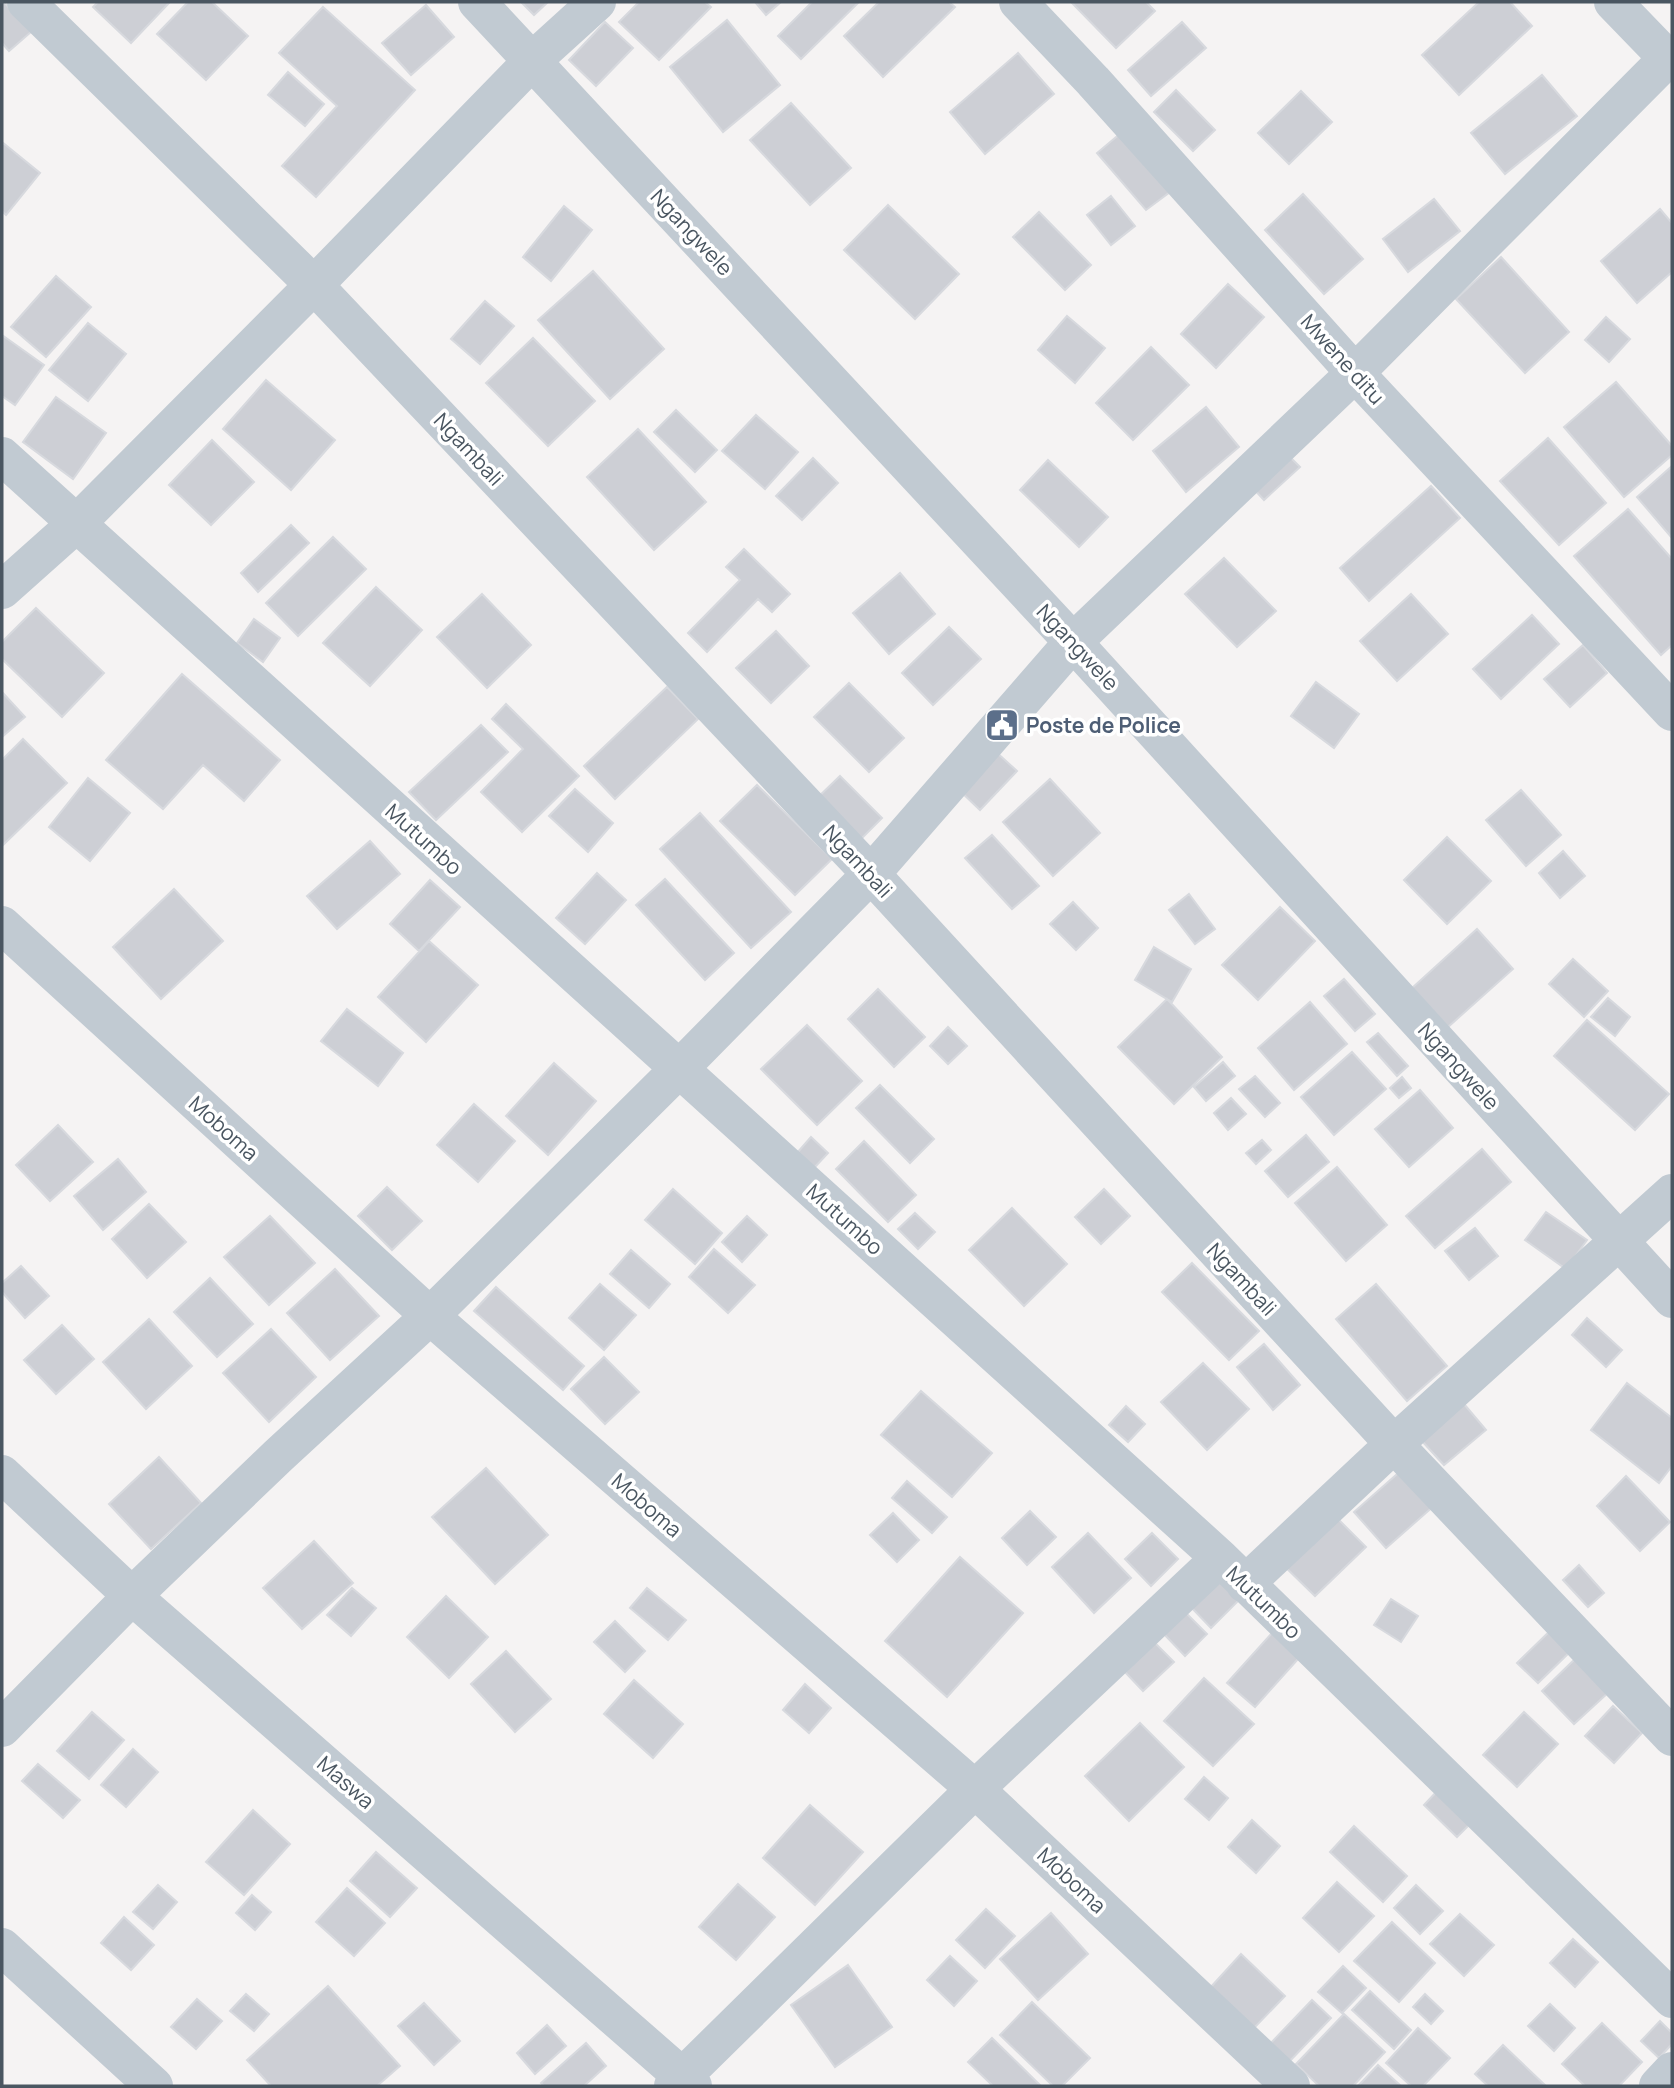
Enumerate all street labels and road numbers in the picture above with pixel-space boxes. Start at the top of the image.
street label: Ngangwele [645,183,739,281]
street label: Mwene ditu [1295,308,1391,410]
street label: Ngambali [428,406,510,492]
street label: Ngangwele [1031,598,1125,696]
street label: Mutumbo [380,797,468,881]
street label: Ngambali [817,818,899,904]
street label: Ngangwele [1412,1016,1506,1116]
street label: Moboma [183,1089,265,1167]
street label: Mutumbo [801,1177,889,1261]
street label: Ngambali [1201,1236,1283,1322]
street label: Moboma [606,1467,688,1543]
street label: Mutumbo [1221,1559,1307,1645]
street label: Maswa [312,1749,380,1815]
street label: Moboma [1032,1841,1112,1919]

